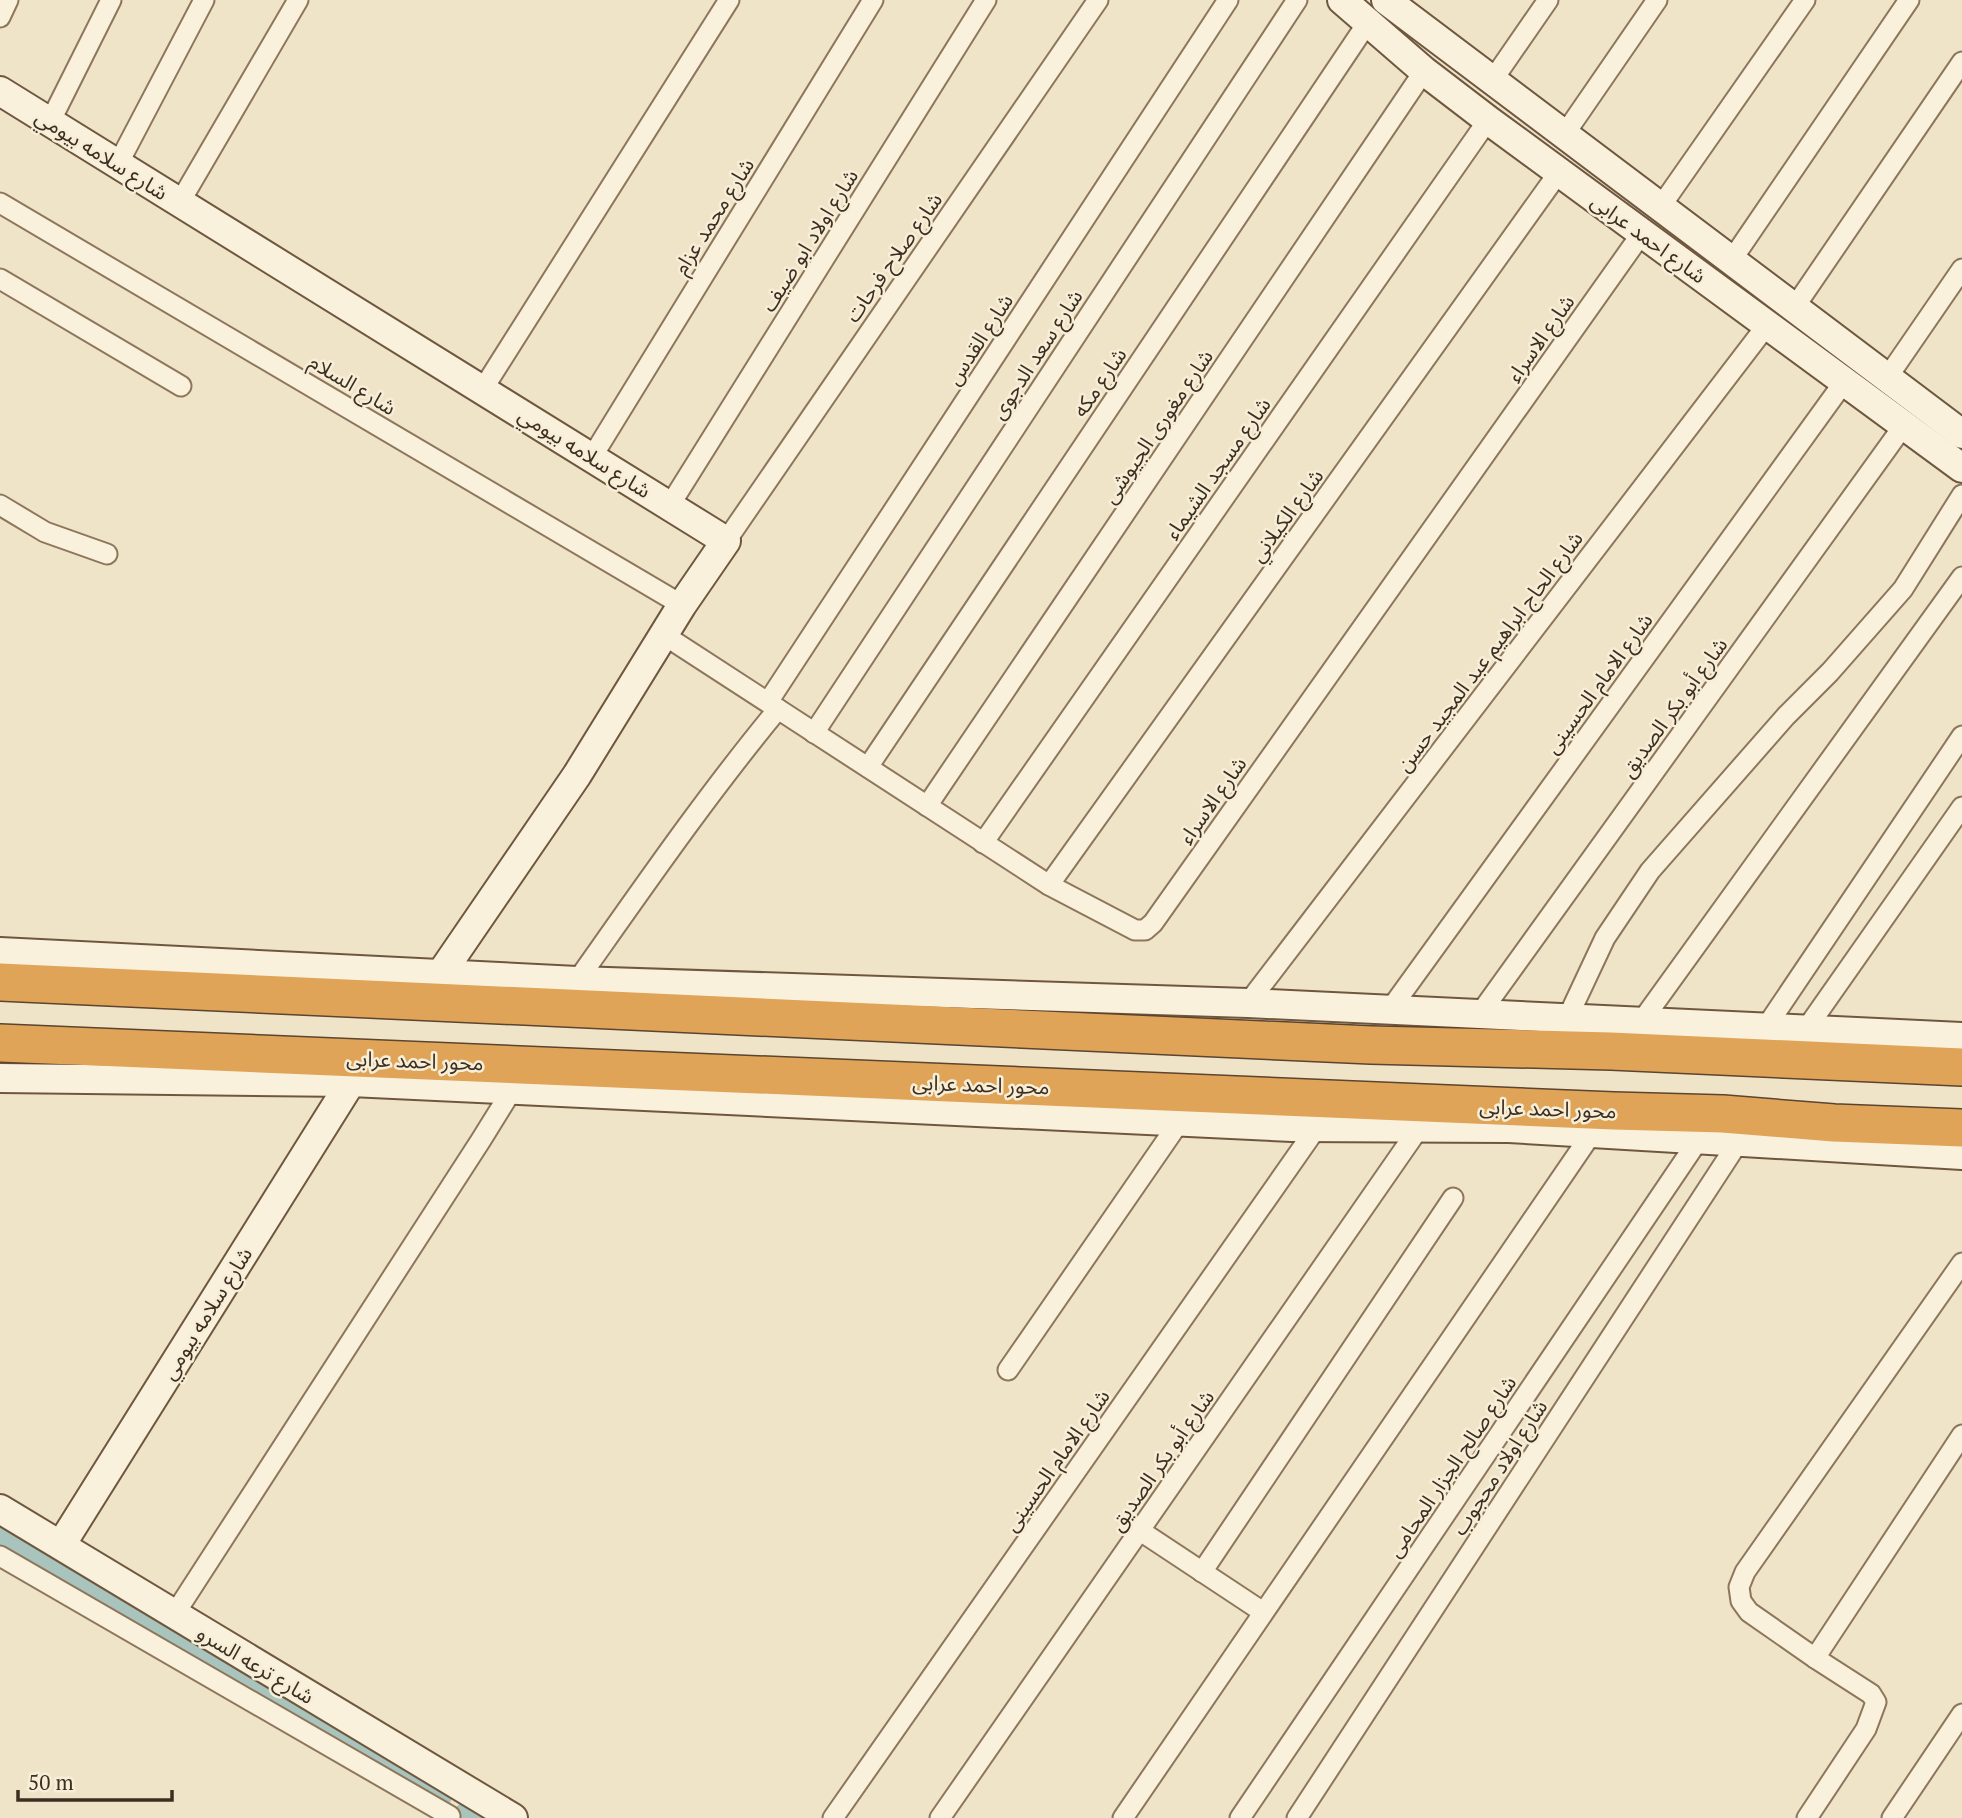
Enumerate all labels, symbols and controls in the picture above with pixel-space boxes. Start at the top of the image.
street label: شارع سلامه بيومي [29,102,174,208]
street label: شارع محمد عزام [666,152,762,281]
street label: شارع اولاد ابو ضيف [754,163,866,318]
street label: شارع صلاح فرحات [838,187,950,329]
street label: شارع احمد عرابى [1584,187,1712,291]
street label: شارع سعد الدجوى [984,284,1090,425]
street label: شارع القدس [939,288,1021,391]
street label: شارع الاسراء [1500,289,1582,389]
street label: شارع مكه [1066,342,1134,423]
street label: شارع مغورى الجيوشى [1095,343,1221,510]
street label: شارع السلام [303,347,402,424]
street label: شارع مسجد الشيماء [1157,391,1278,546]
street label: شارع سلامه بيومي [512,400,657,506]
street label: شارع الكيلاني [1243,463,1332,569]
street label: شارع الحاج ابراهيم عبد المجيد حسن [1389,525,1590,778]
street label: شارع الامام الحسينى [1537,607,1661,761]
street label: شارع أبو بكر الصديق [1613,632,1735,784]
street label: شارع الاسراء [1172,751,1254,851]
street label: محور احمد عرابى [346,1044,484,1076]
street label: محور احمد عرابى [912,1068,1050,1100]
street label: محور احمد عرابى [1479,1092,1617,1124]
street label: شارع سلامه بيومي [154,1241,260,1386]
street label: شارع صالح الجزار المحامى [1380,1370,1524,1563]
street label: شارع الامام الحسينى [996,1383,1118,1538]
street label: شارع أبو بكر الصديق [1102,1384,1222,1537]
street label: شارع اولاد محجوب [1445,1394,1555,1541]
street label: شارع ترعه السرو [191,1618,320,1712]
scale bar [18,1758,172,1802]
text: 50 m [28,1768,74,1796]

